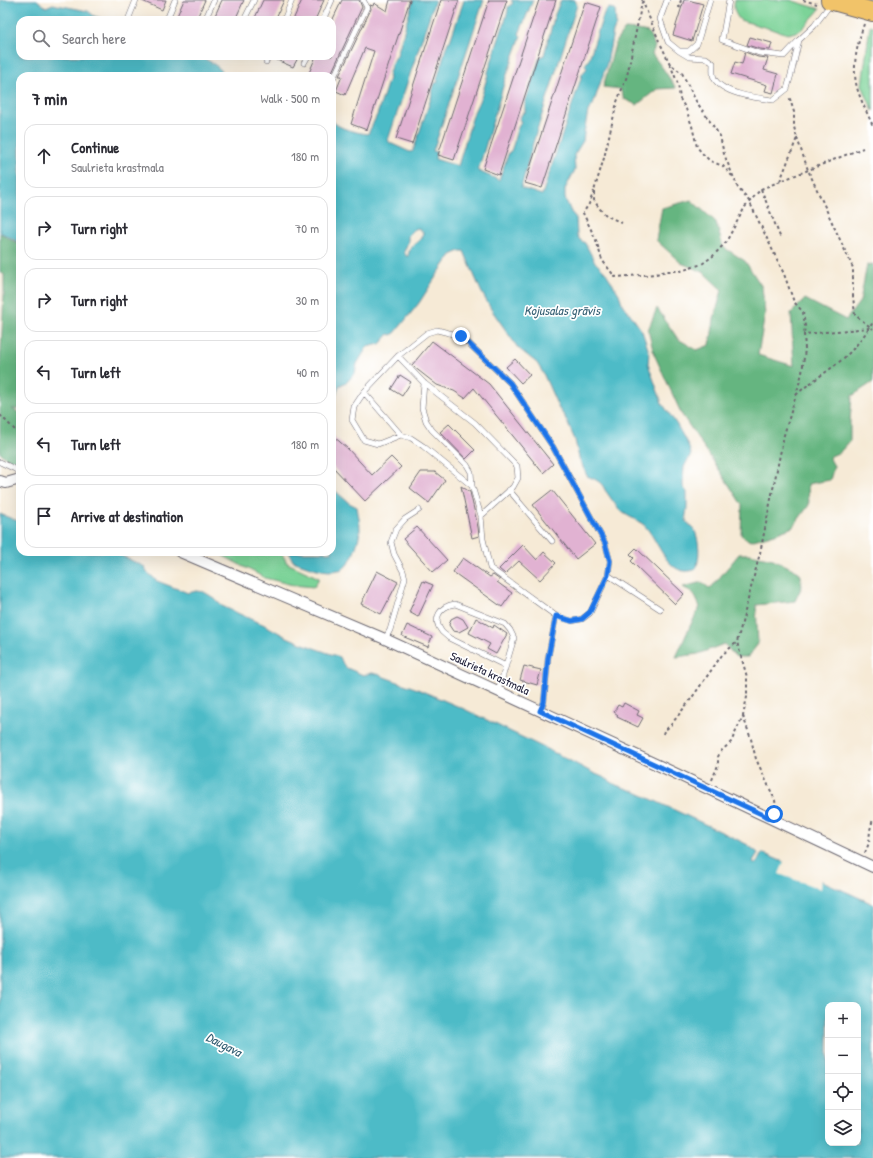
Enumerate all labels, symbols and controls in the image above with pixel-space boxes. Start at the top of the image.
search box [16,16,336,60]
icon: search [30,27,52,49]
text: Search here [62,28,126,49]
text: 7 min [32,87,67,110]
text: Walk · 500 m [260,89,320,107]
text: Continue [71,137,119,158]
icon: ahead [33,145,55,167]
text: 180 m [291,147,319,165]
text: Saulrieta krastmala [71,158,164,176]
icon: right [33,217,55,239]
text: Turn right [71,218,127,239]
text: 70 m [295,219,319,237]
icon: right [33,289,55,311]
text: Turn right [71,290,127,311]
text: 30 m [296,291,319,309]
water label: Kojusalas grāvis [524,301,601,320]
route end [452,327,470,345]
icon: left [33,361,55,383]
text: Turn left [71,362,121,383]
text: 40 m [296,363,319,381]
icon: left [33,433,55,455]
text: Turn left [71,434,121,455]
text: 180 m [291,435,319,453]
icon: arrive [33,505,55,527]
text: Arrive at destination [71,506,183,527]
street label: Saulrieta krastmala [448,647,533,699]
route start [765,805,783,823]
map controls [825,1002,861,1146]
button: + [825,1002,861,1038]
water label: Daugava [203,1027,247,1062]
button: − [825,1038,861,1074]
button: locate [825,1074,861,1110]
button: layers [825,1110,861,1146]

